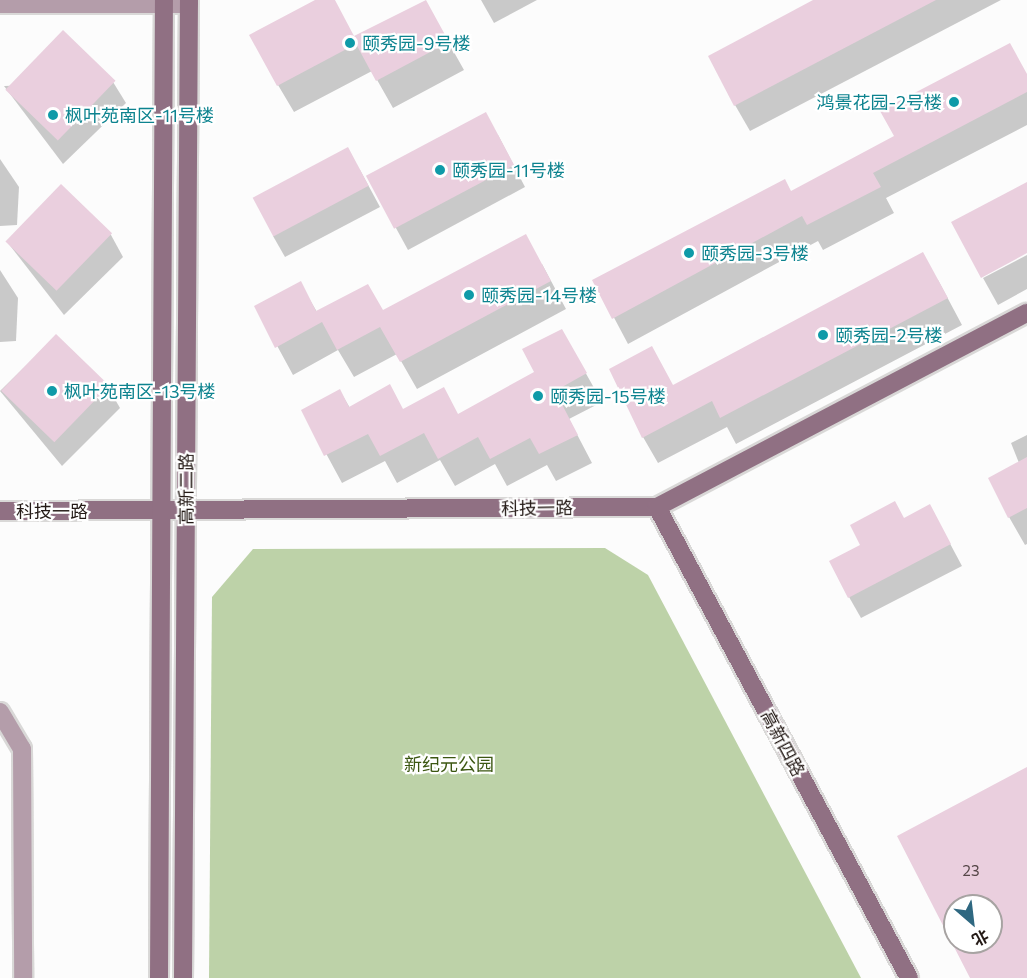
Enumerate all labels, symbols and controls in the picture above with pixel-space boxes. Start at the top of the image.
place label: 颐秀园-9号楼 [362,32,471,54]
marker: 颐秀园-9号楼 [343,36,357,50]
place label: 鸿景花园-2号楼 [816,91,942,113]
marker: 鸿景花园-2号楼 [947,95,961,109]
place label: 枫叶苑南区-11号楼 [65,104,214,126]
marker: 枫叶苑南区-11号楼 [46,108,60,122]
place label: 颐秀园-11号楼 [452,159,565,181]
marker: 颐秀园-11号楼 [433,163,447,177]
place label: 颐秀园-3号楼 [701,242,809,264]
marker: 颐秀园-3号楼 [682,246,696,260]
place label: 颐秀园-14号楼 [481,284,597,306]
marker: 颐秀园-14号楼 [462,288,476,302]
place label: 颐秀园-2号楼 [835,324,943,346]
marker: 颐秀园-2号楼 [816,328,830,342]
place label: 枫叶苑南区-13号楼 [64,380,216,402]
marker: 枫叶苑南区-13号楼 [45,384,59,398]
place label: 颐秀园-15号楼 [550,385,666,407]
marker: 颐秀园-15号楼 [531,389,545,403]
street label: 高新二路 [175,453,197,525]
street label: 科技一路 [501,497,573,519]
street label: 科技一路 [16,500,88,522]
street label: 高新四路 [757,706,809,780]
park label: 新纪元公园 [404,753,494,775]
house number: 23 [963,862,979,880]
north arrow [943,894,1003,954]
text: 北 [969,926,992,951]

